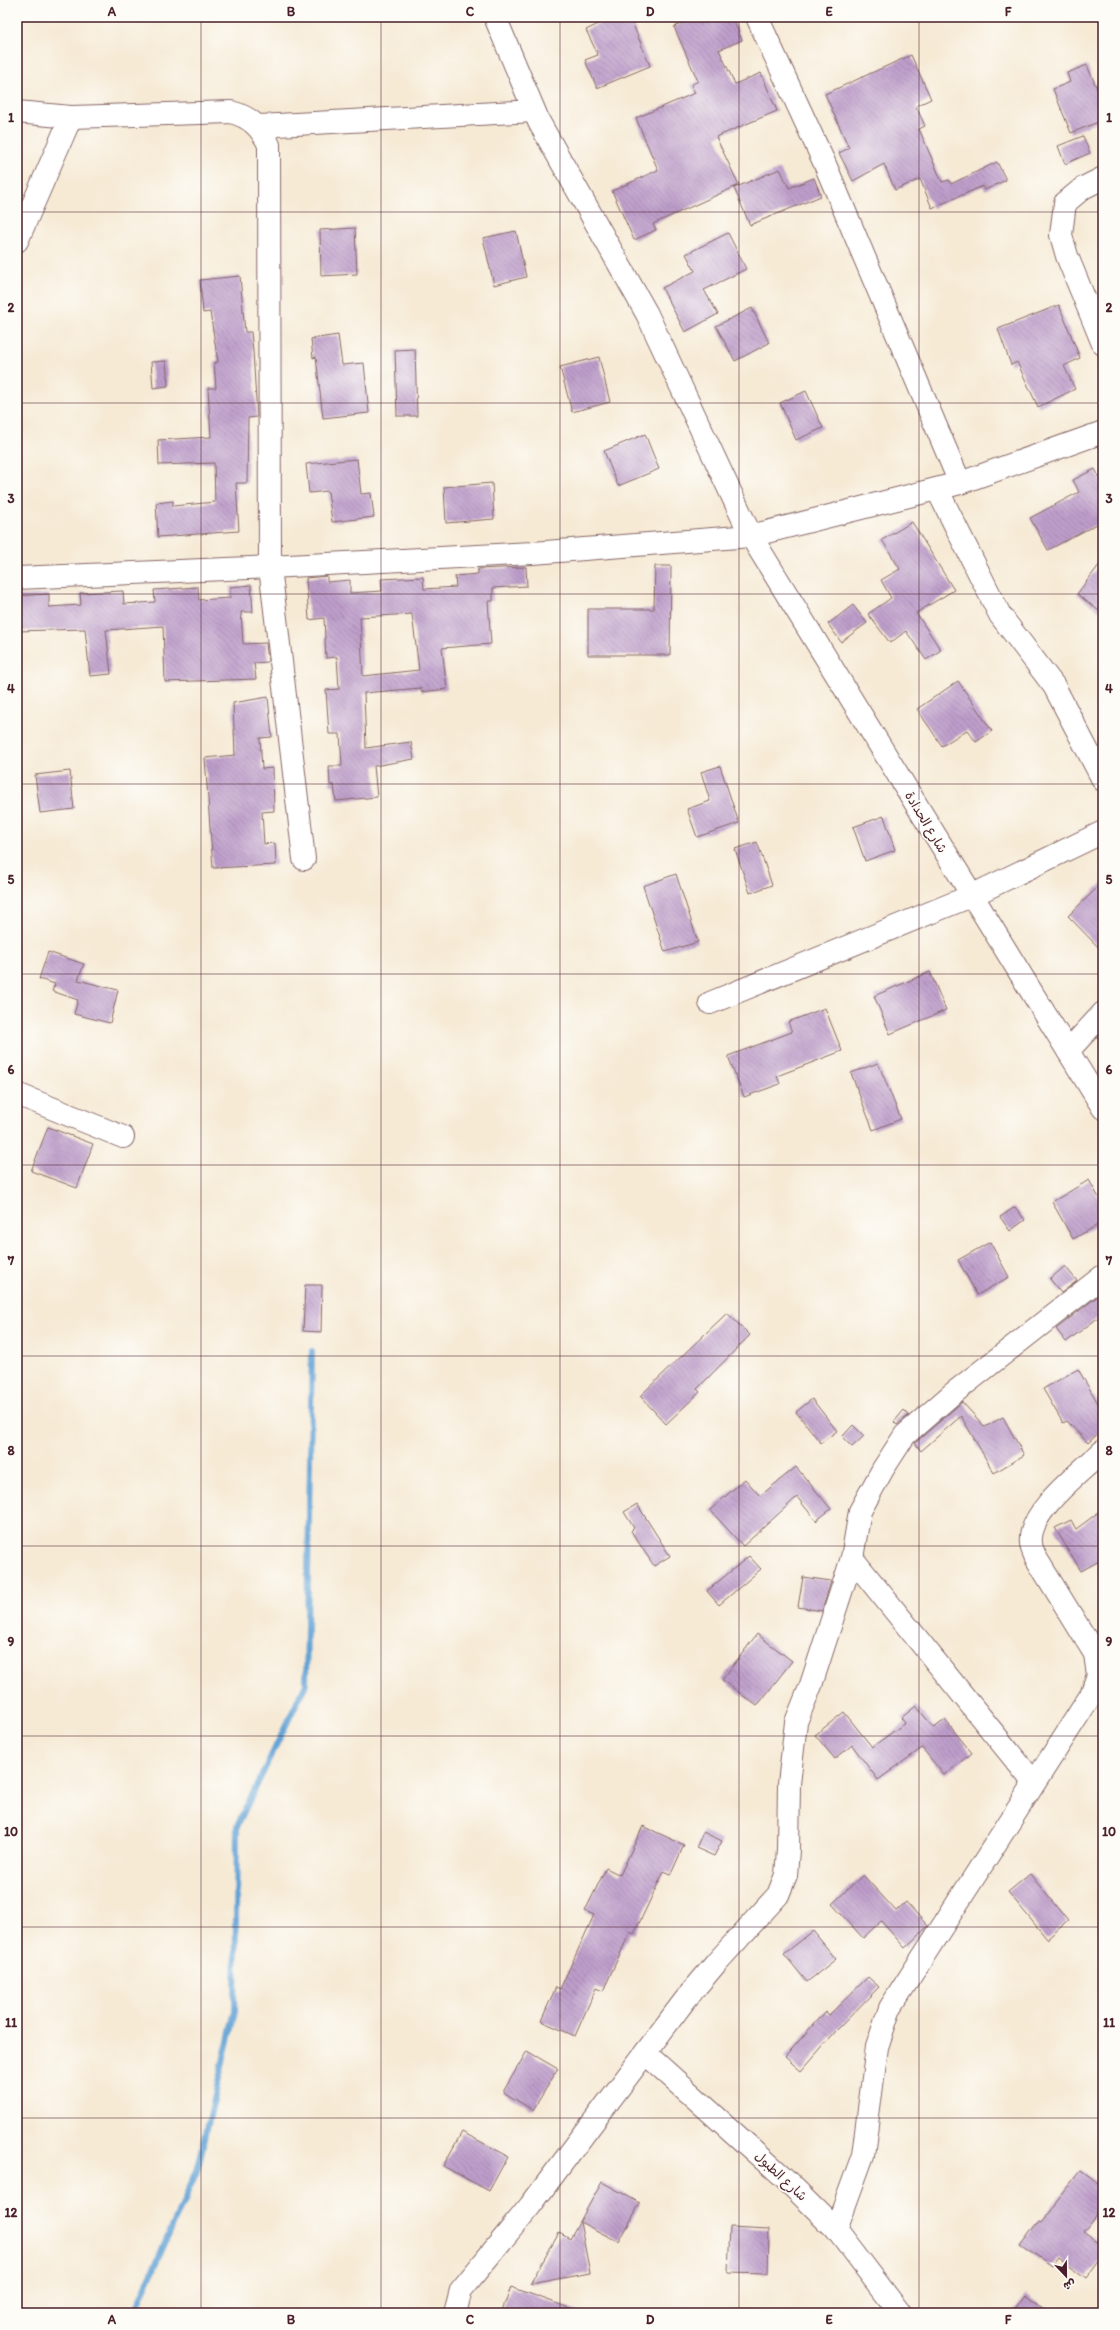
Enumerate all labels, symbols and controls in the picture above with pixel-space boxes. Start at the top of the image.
text: A [107,4,117,19]
text: B [287,4,296,19]
text: C [466,4,475,19]
text: D [646,4,655,19]
text: E [825,4,833,19]
text: F [1005,4,1012,19]
text: 1 [8,110,14,125]
text: 1 [1106,110,1112,125]
text: 2 [8,300,15,315]
text: 2 [1106,300,1113,315]
text: 3 [7,491,15,506]
text: 3 [1105,491,1113,506]
text: 4 [7,681,15,696]
text: 4 [1105,681,1113,696]
street label: شارع الحدادة [900,789,950,856]
text: 5 [8,872,15,887]
text: 5 [1106,872,1113,887]
text: 6 [8,1062,15,1077]
text: 6 [1106,1062,1113,1077]
text: 7 [7,1253,15,1268]
text: 7 [1105,1253,1113,1268]
text: 8 [7,1443,15,1458]
text: 8 [1105,1443,1113,1458]
text: 9 [8,1634,15,1649]
text: 9 [1106,1634,1113,1649]
text: 10 [4,1824,18,1839]
text: 10 [1102,1824,1116,1839]
text: 11 [5,2015,17,2030]
text: 11 [1103,2015,1115,2030]
street label: شارع الطبول [751,2148,810,2205]
text: 12 [5,2205,18,2220]
text: 12 [1103,2205,1116,2220]
north arrow [1046,2256,1086,2296]
text: ش [1062,2277,1078,2293]
text: A [107,2312,117,2327]
text: B [287,2312,296,2327]
text: C [466,2312,475,2327]
text: D [646,2312,655,2327]
text: E [825,2312,833,2327]
text: F [1005,2312,1012,2327]

